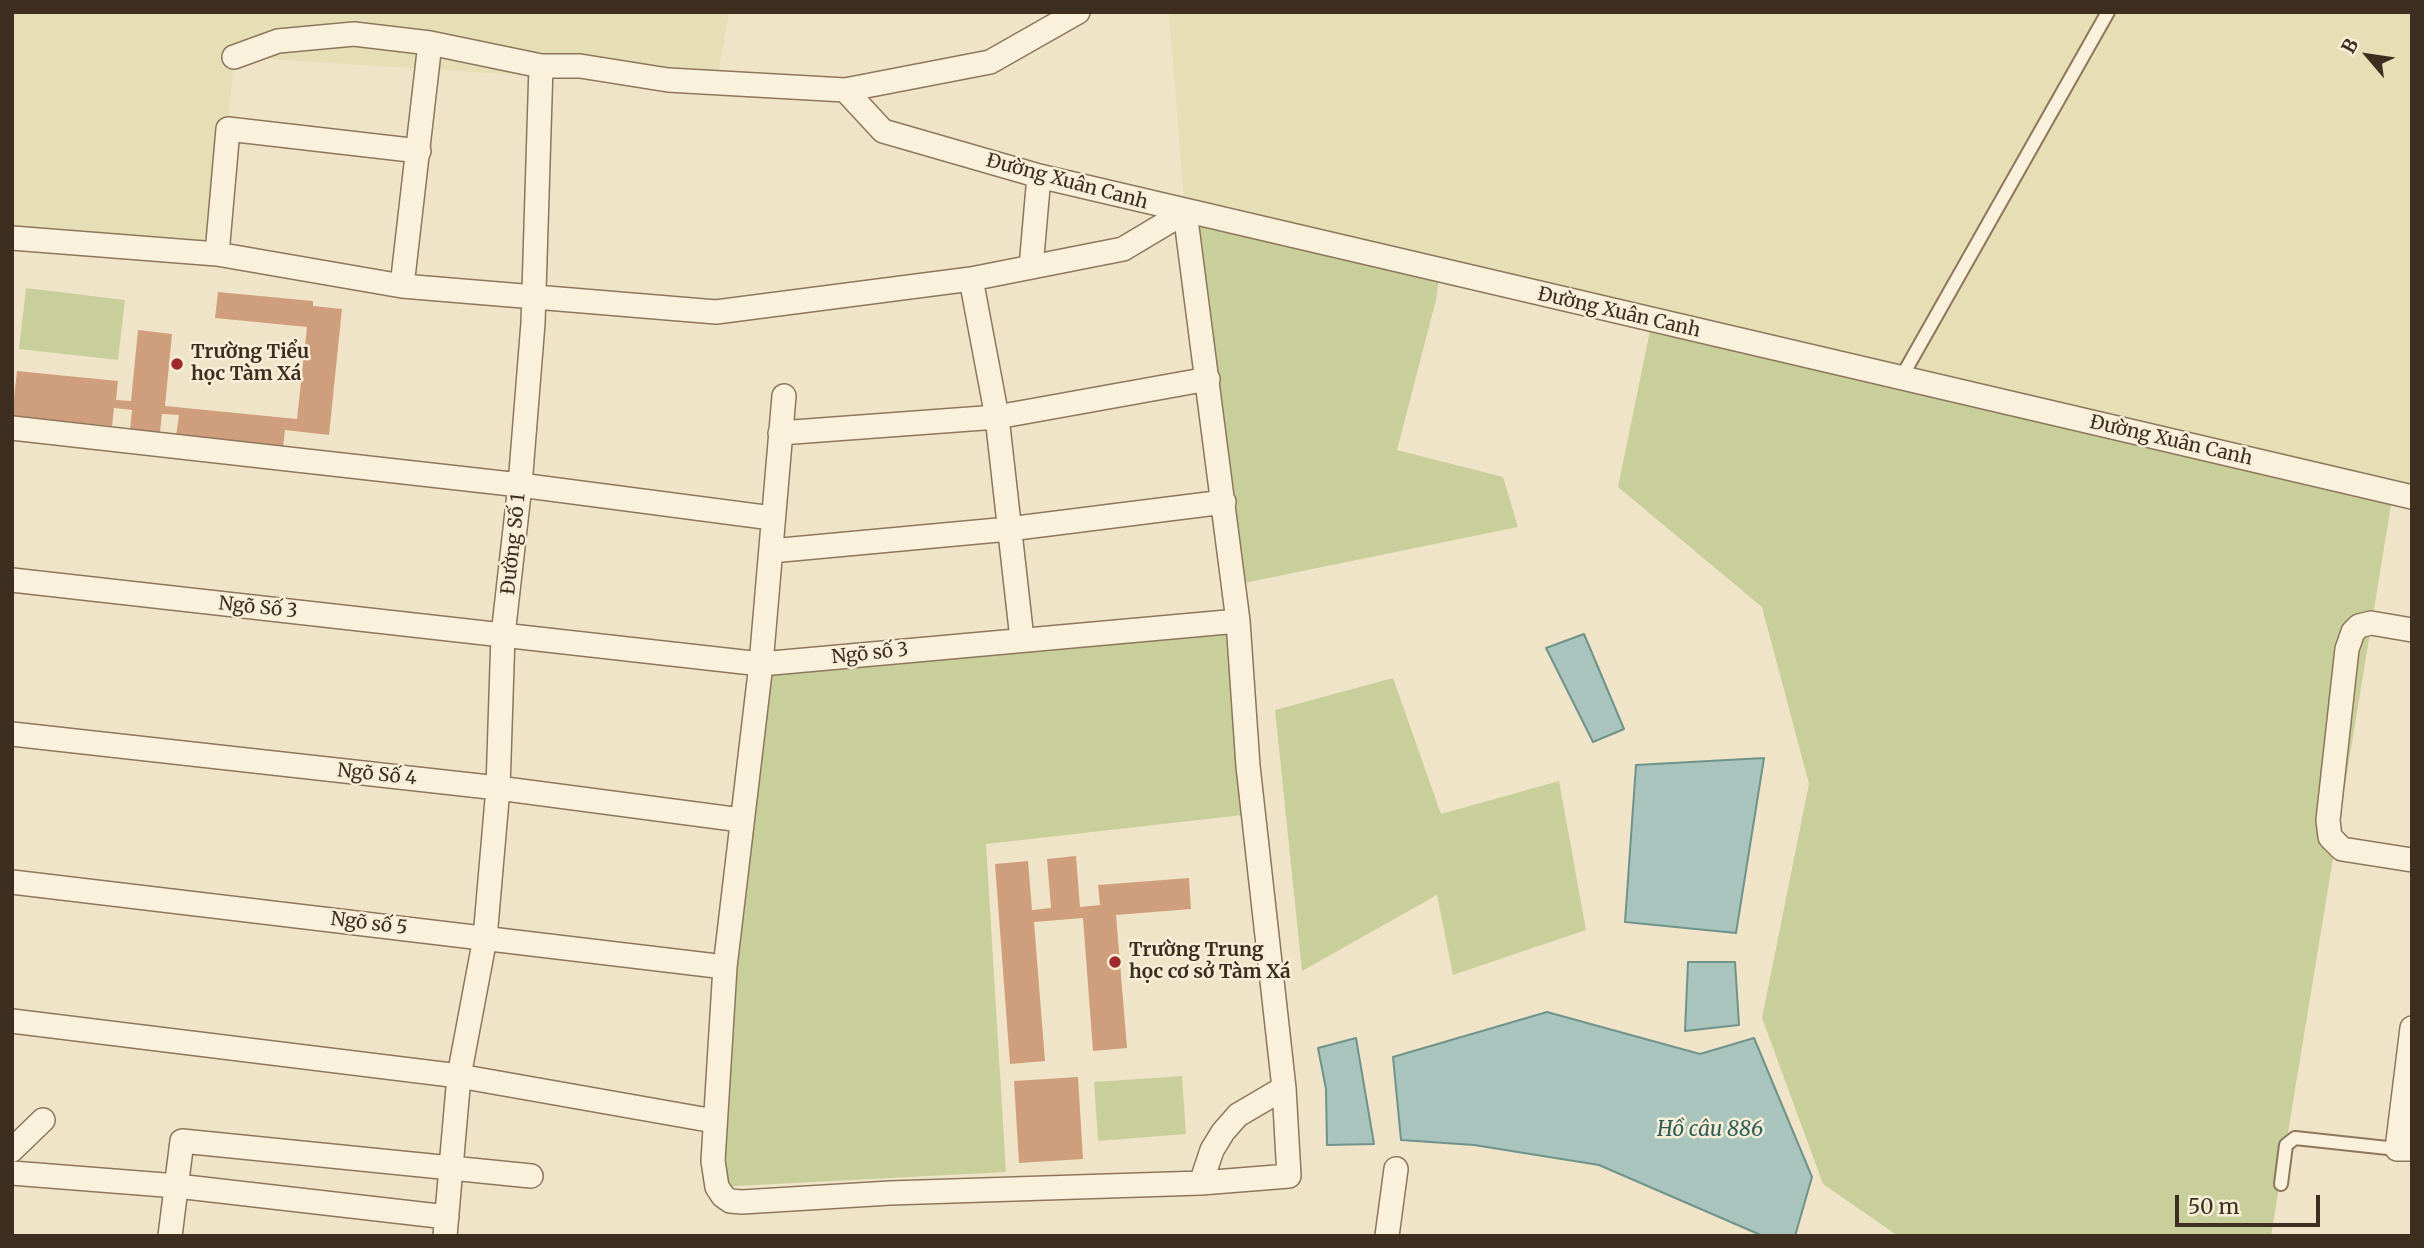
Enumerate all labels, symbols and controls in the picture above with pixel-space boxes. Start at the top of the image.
north arrow [2333,21,2403,91]
text: B [2336,34,2363,57]
street label: Đường Xuân Canh [984,149,1150,215]
street label: Đường Xuân Canh [1535,283,1703,343]
place label: Trường Tiểu học Tàm Xá [191,342,309,386]
marker: Trường Tiểu học Tàm Xá [169,356,185,372]
street label: Đường Xuân Canh [2087,411,2255,471]
street label: Đường Số 1 [497,492,531,596]
street label: Ngõ Số 3 [217,593,299,623]
street label: Ngõ số 3 [831,639,909,669]
street label: Ngõ Số 4 [336,759,418,791]
street label: Ngõ số 5 [329,908,409,940]
place label: Trường Trung học cơ sở Tàm Xá [1129,940,1291,984]
marker: Trường Trung học cơ sở Tàm Xá [1107,954,1123,970]
water label: Hồ câu 886 [1657,1117,1763,1143]
scale bar [2179,1182,2324,1226]
text: 50 m [2188,1193,2239,1220]

